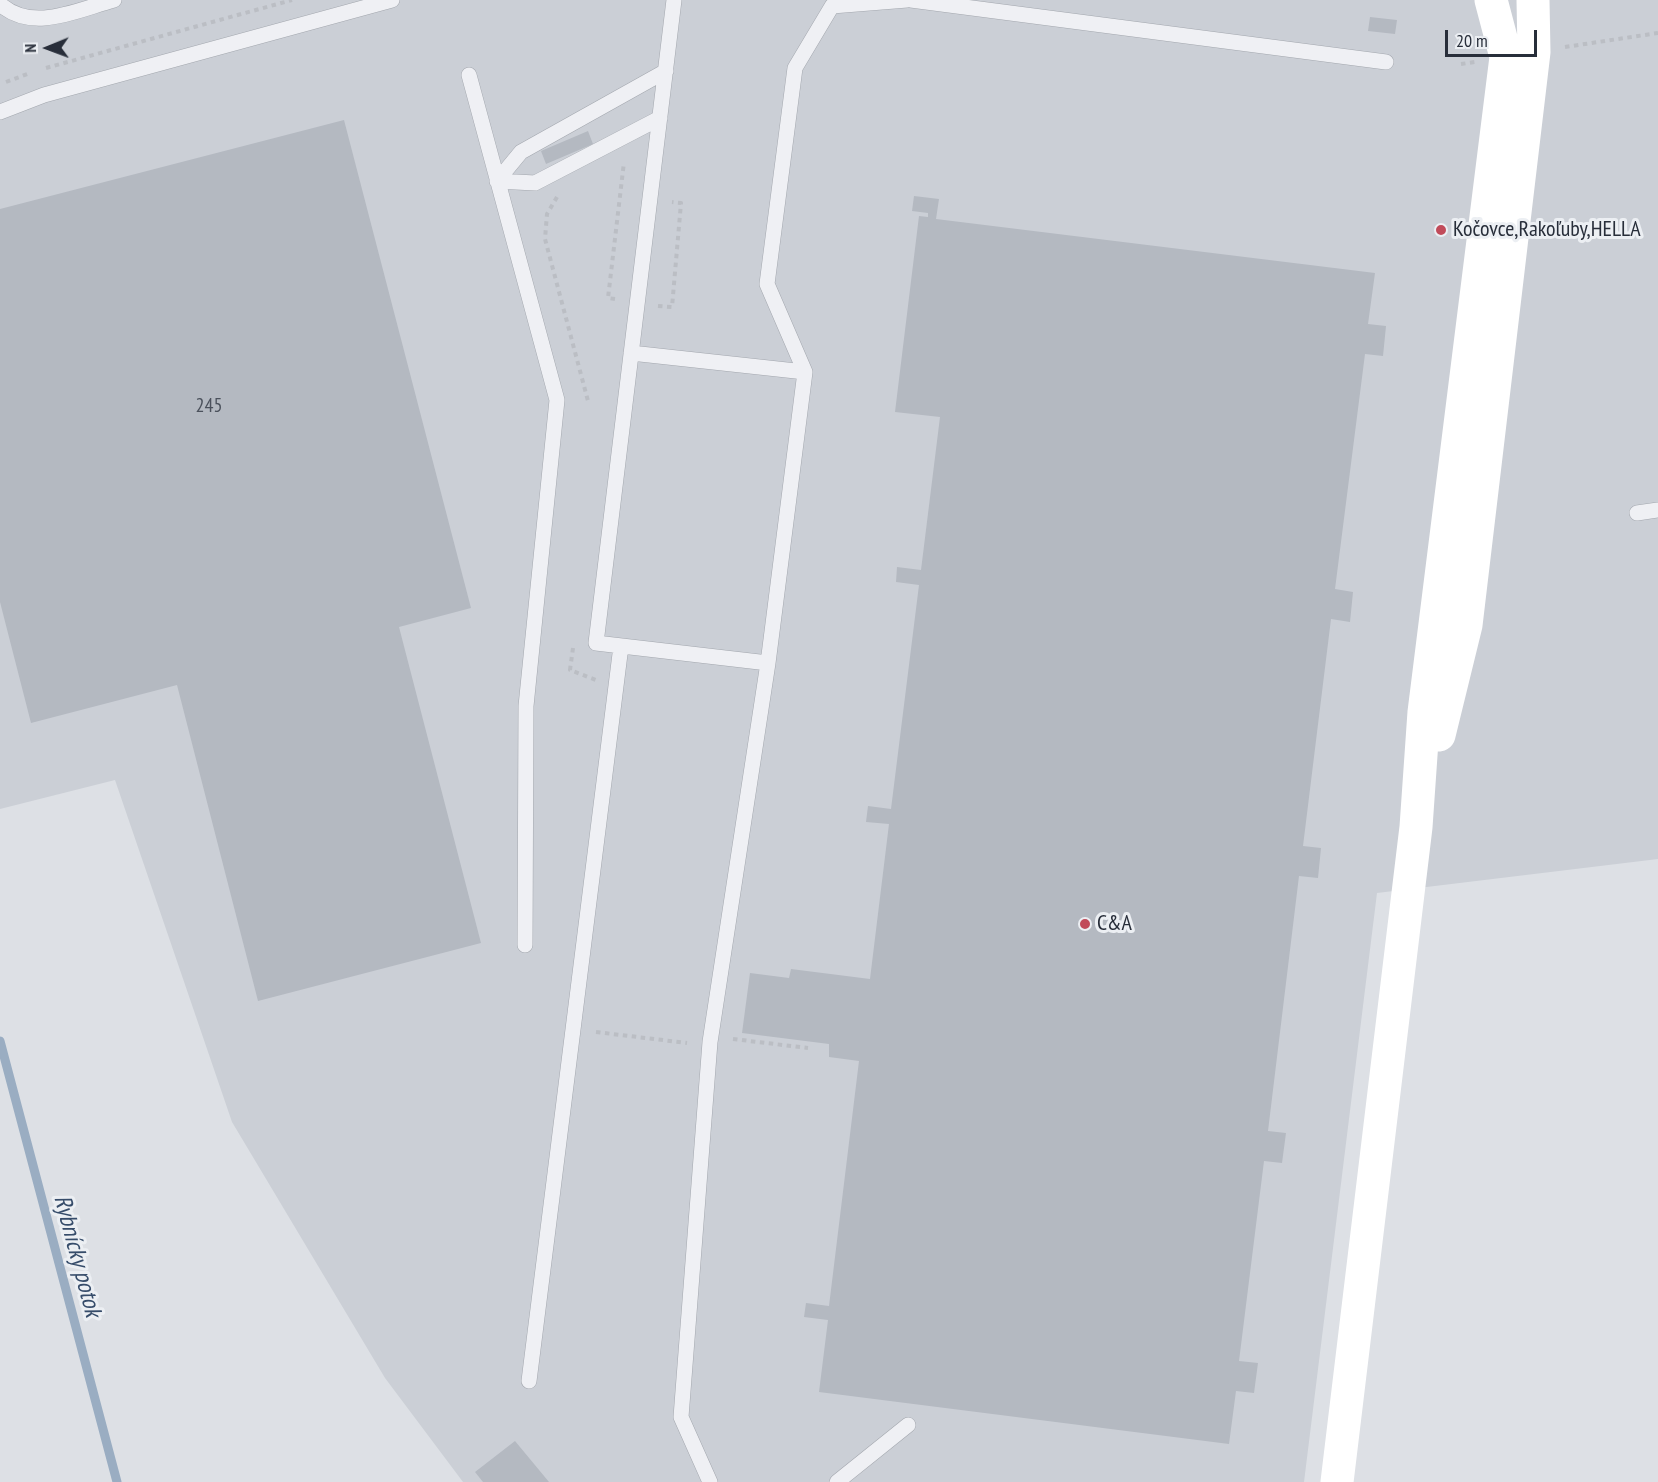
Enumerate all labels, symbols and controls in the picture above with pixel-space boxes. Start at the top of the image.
north arrow [18,18,78,78]
scale bar [1448,18,1540,56]
text: 20 m [1456,29,1488,52]
text: N [20,44,40,53]
place label: Kočovce,Rakoľuby,HELLA [1453,217,1641,243]
marker: Kočovce,Rakoľuby,HELLA [1434,223,1448,237]
house number: 245 [196,394,222,418]
place label: C&A [1097,911,1132,937]
marker: C&A [1078,917,1092,931]
water label: Rybnícky potok [47,1192,107,1320]

